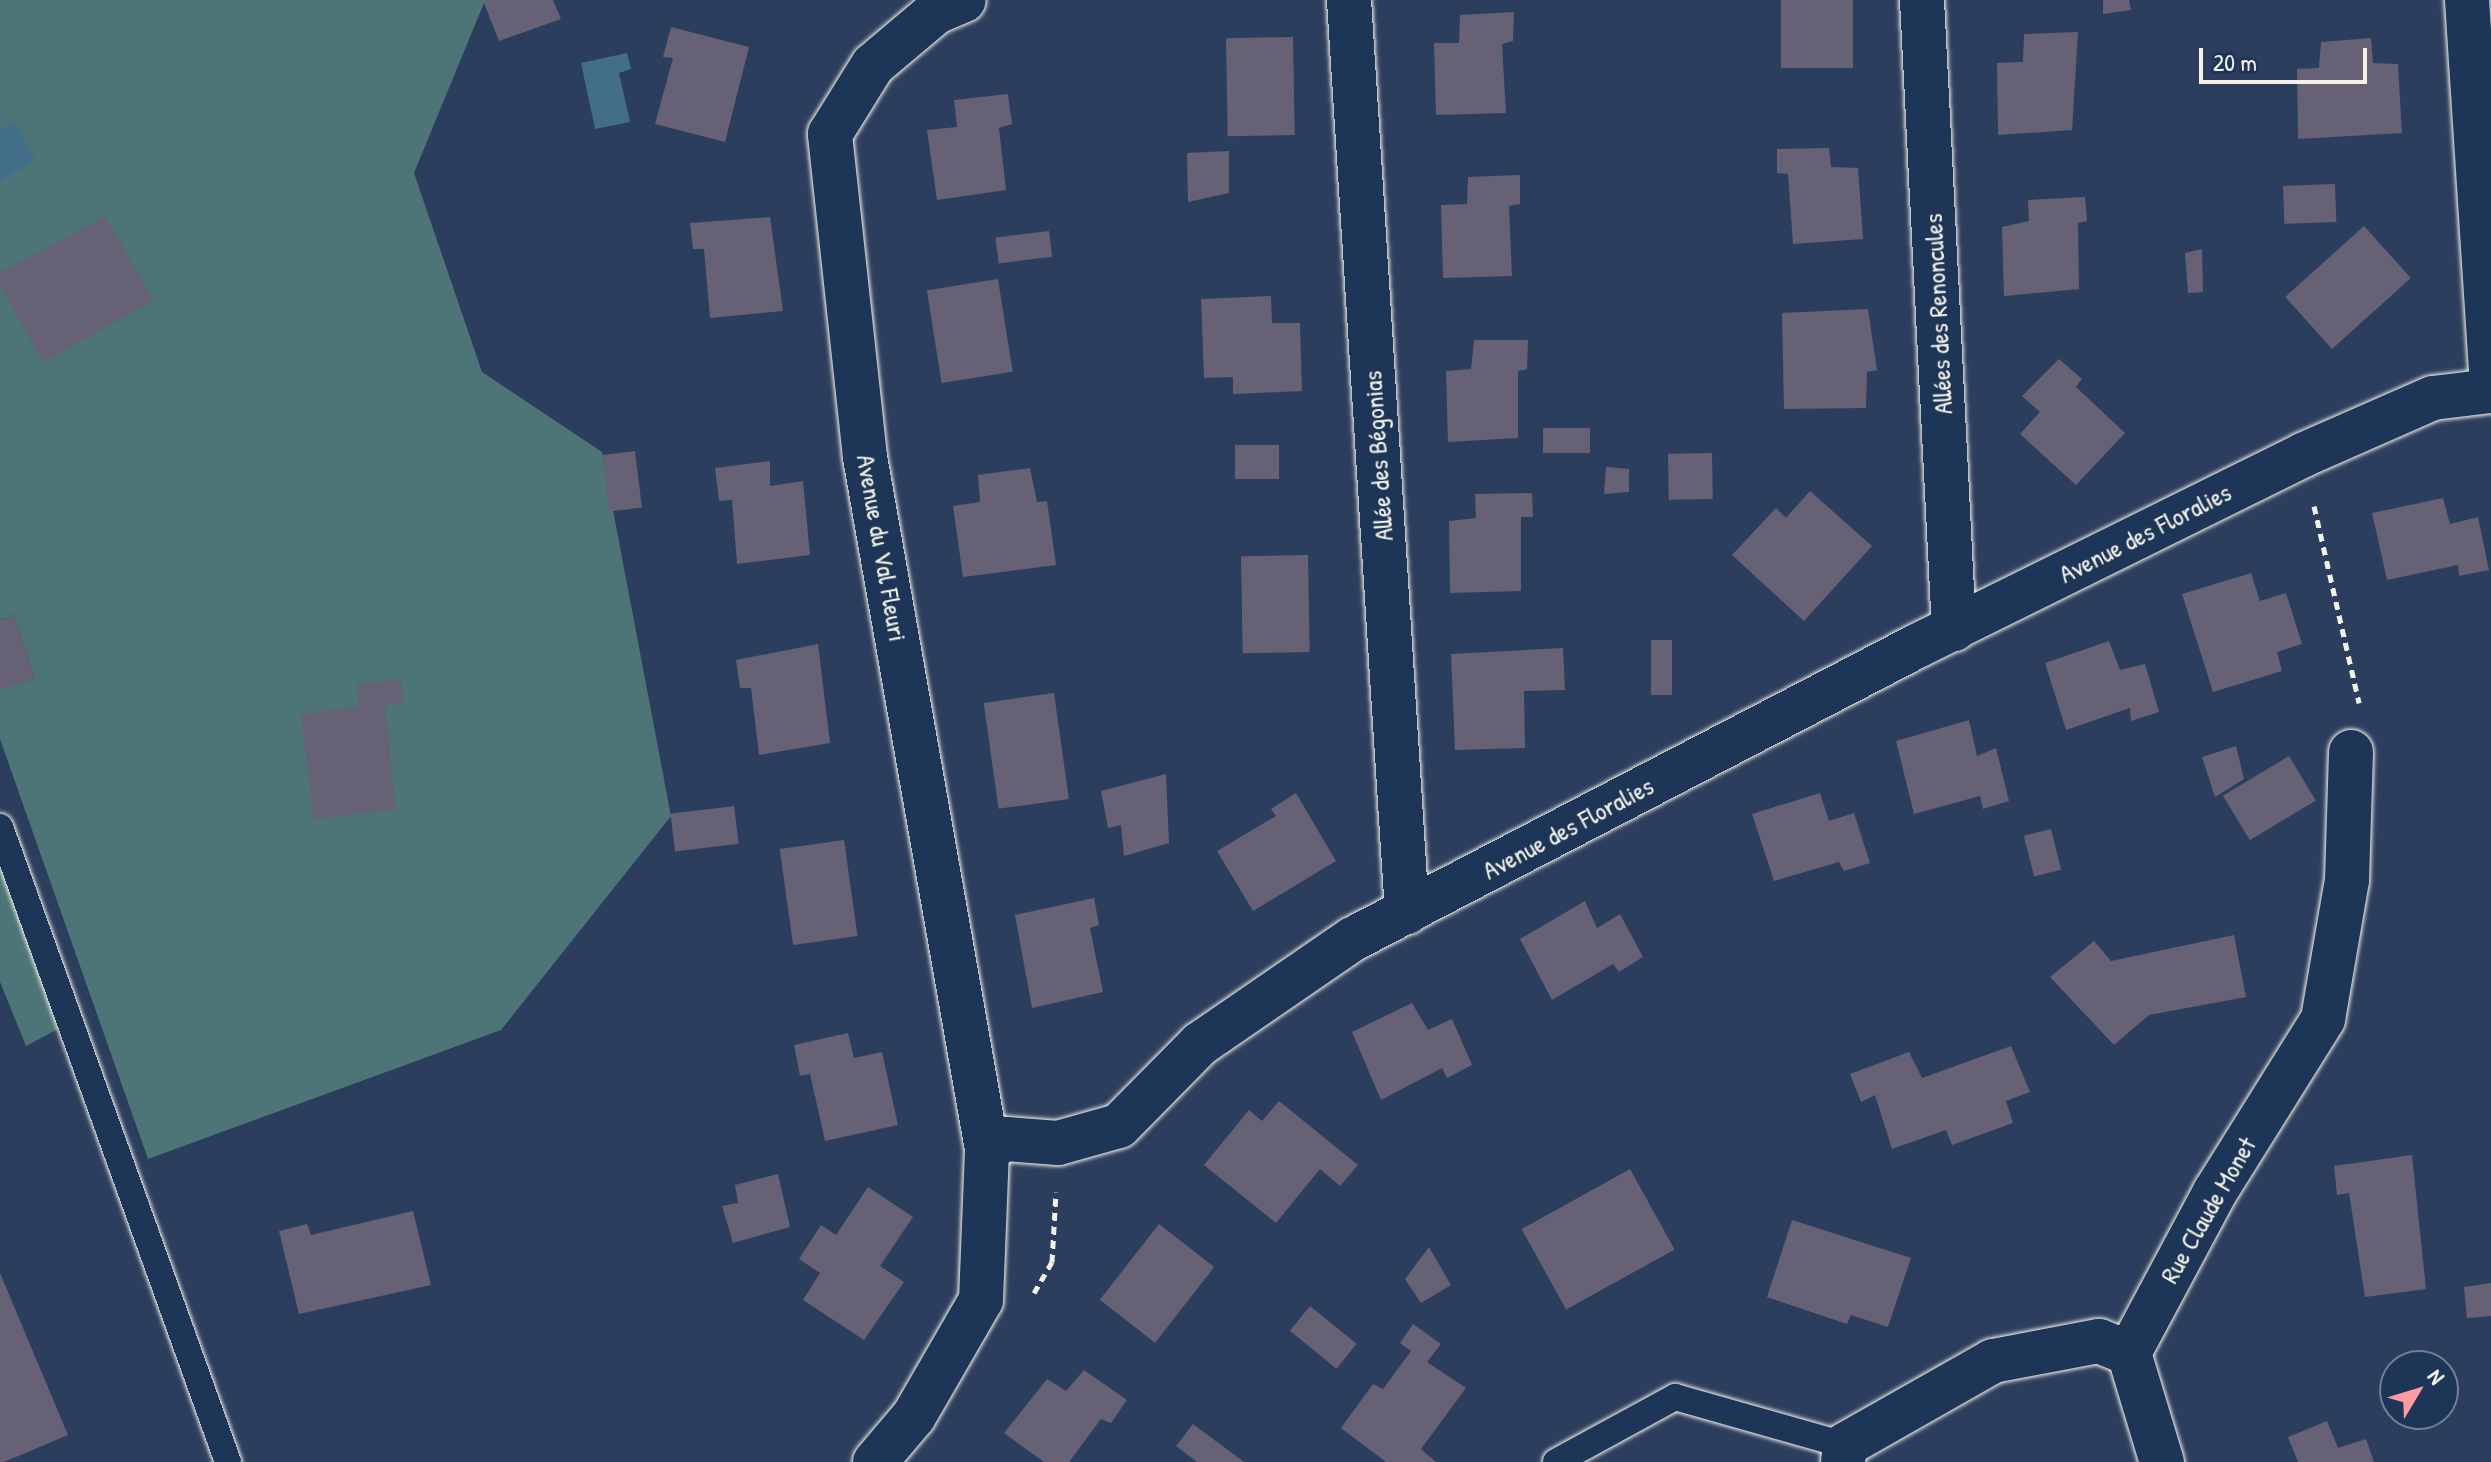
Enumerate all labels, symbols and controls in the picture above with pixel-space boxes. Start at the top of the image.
scale bar [2203,32,2371,82]
text: 20 m [2213,46,2257,78]
street label: Allées des Renoncules [1917,213,1959,415]
street label: Allée des Bégonias [1356,370,1400,542]
street label: Avenue du Val Fleuri [850,452,914,644]
street label: Avenue des Floralies [2054,476,2236,590]
street label: Avenue des Floralies [1477,770,1659,886]
street label: Rue Claude Monet [2154,1131,2262,1289]
north arrow [2379,1350,2459,1430]
text: N [2421,1363,2452,1390]

